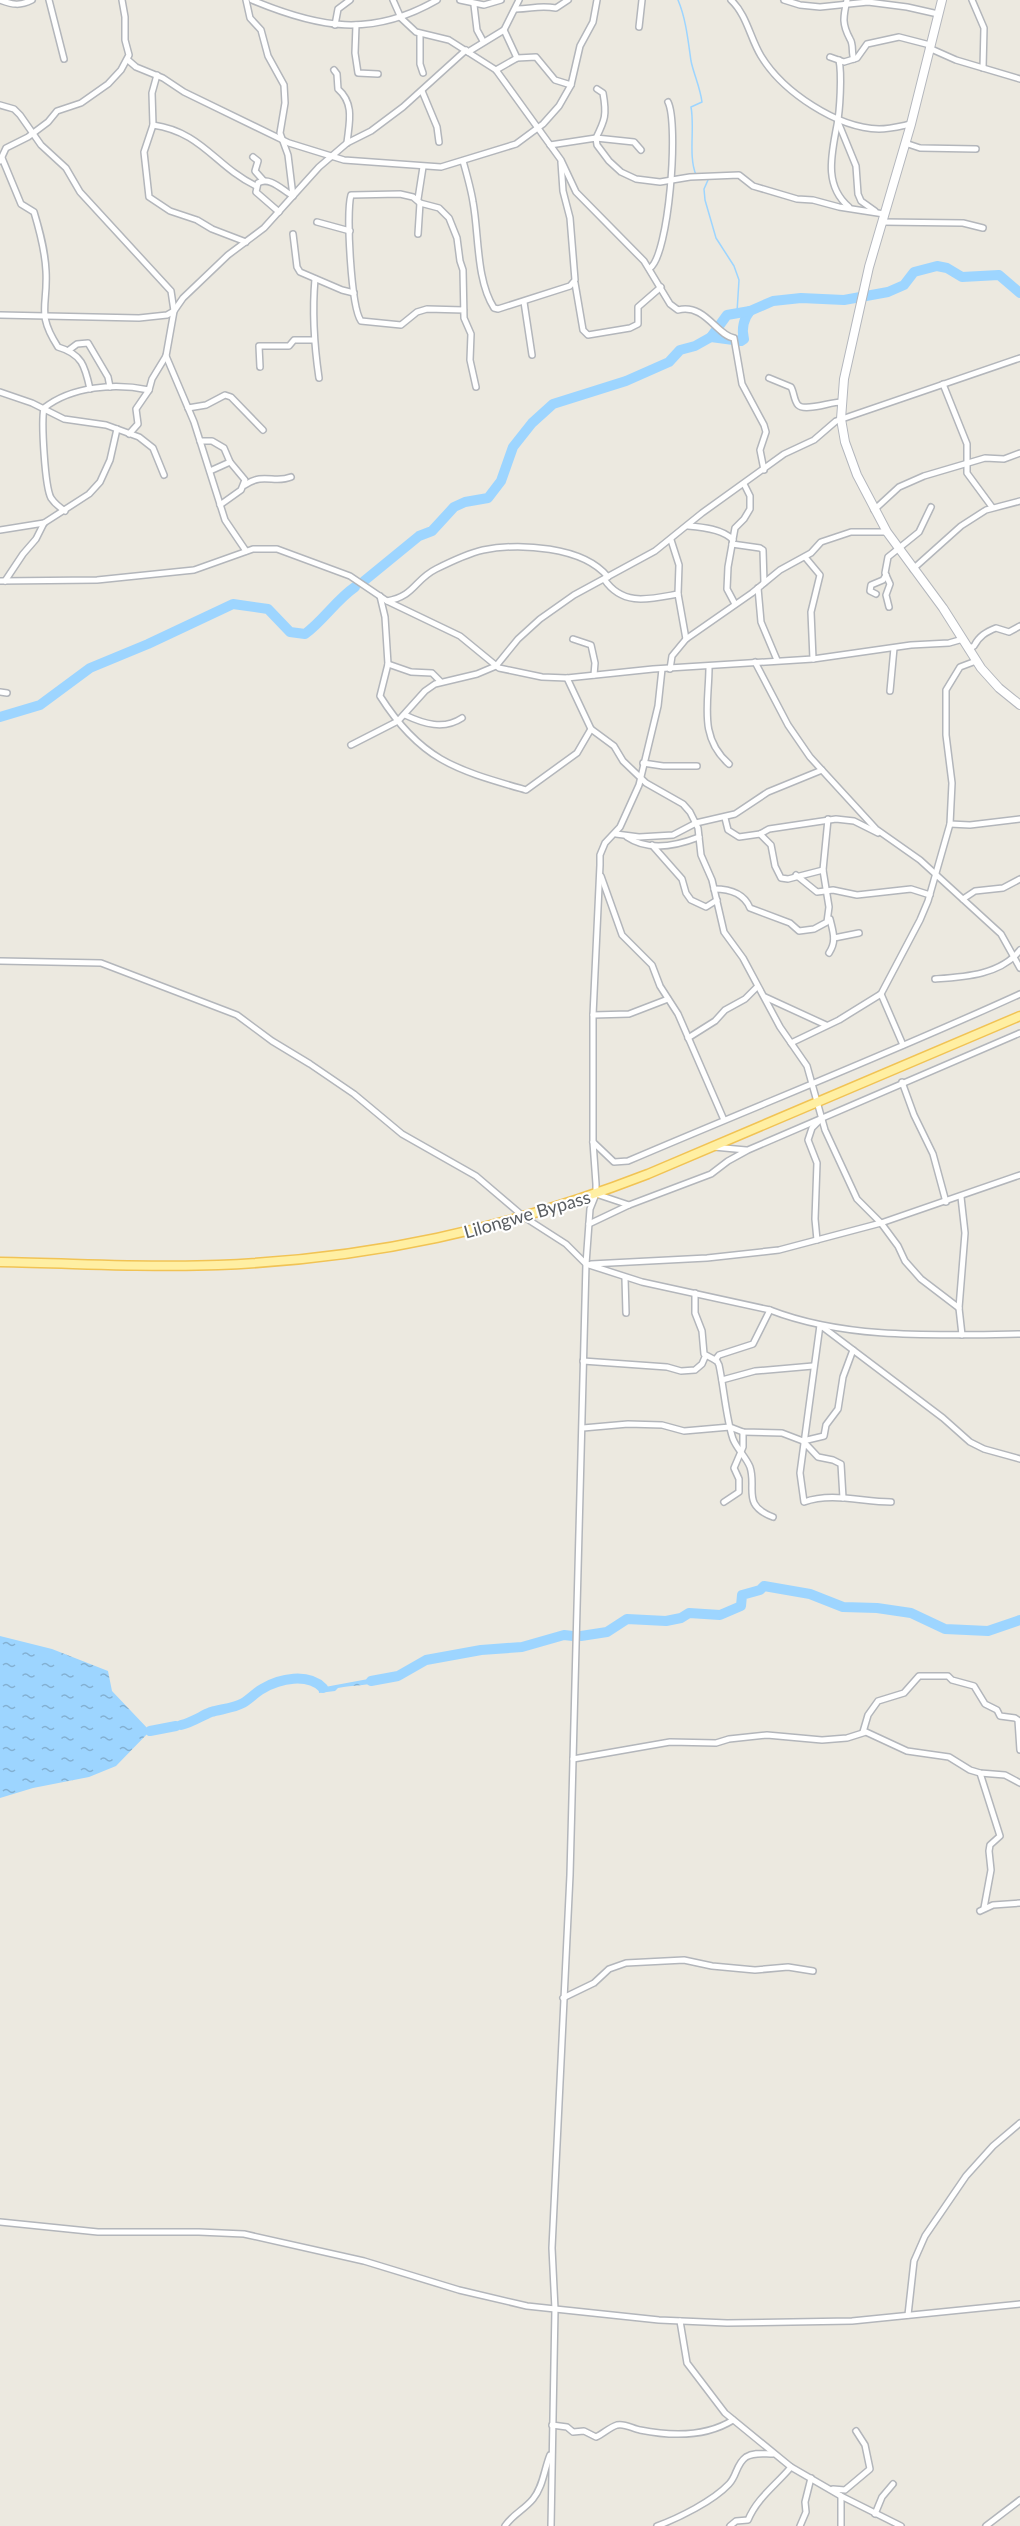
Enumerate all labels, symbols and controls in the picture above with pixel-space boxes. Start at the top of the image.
street label: Lilongwe Bypass [461,1185,593,1243]

